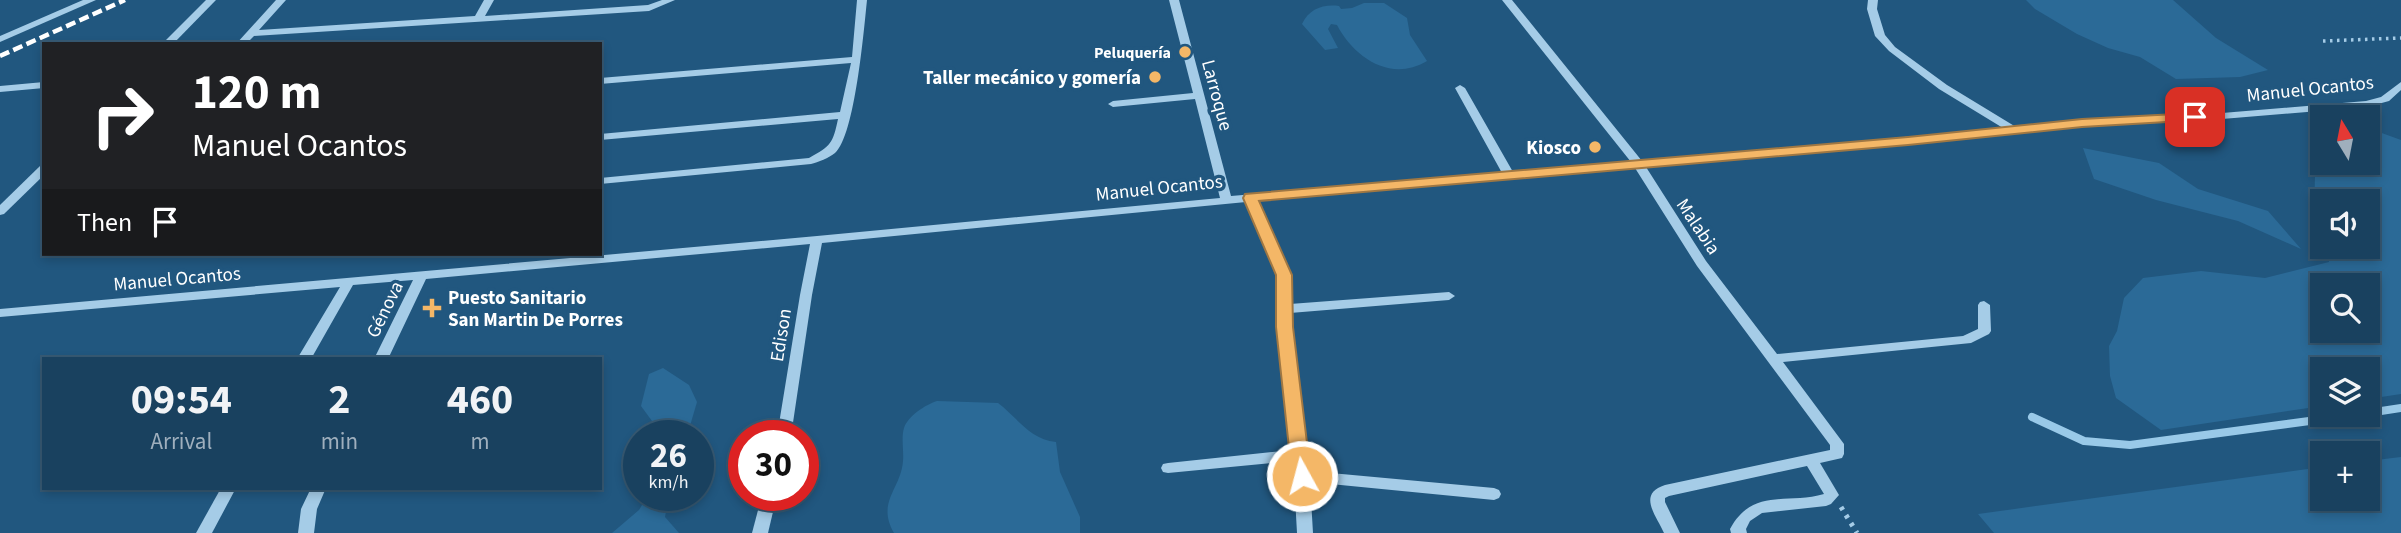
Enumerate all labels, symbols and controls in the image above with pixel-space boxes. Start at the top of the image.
place label: Peluquería [1094,42,1171,64]
marker: Peluquería [1177,44,1193,60]
street label: Larroque [1194,57,1239,134]
text: 120 m [192,58,321,128]
place label: Taller mecánico y gomería [923,65,1141,92]
marker: Taller mecánico y gomería [1147,69,1163,85]
street label: Manuel Ocantos [2245,69,2375,110]
icon: right [77,70,168,161]
pin [2165,87,2225,147]
icon: arrive [2176,98,2214,136]
north arrow [2310,105,2380,175]
map controls [2310,105,2380,511]
text: Manuel Ocantos [192,123,407,169]
place label: Kiosco [1526,135,1581,162]
marker: Kiosco [1587,139,1603,155]
street label: Manuel Ocantos [1094,168,1224,209]
button: sound [2310,189,2380,259]
street label: Malabia [1669,193,1726,260]
icon: arrive [146,203,184,241]
text: Then [77,204,132,241]
street label: Manuel Ocantos [112,260,242,299]
button: search [2310,273,2380,343]
street label: Génova [360,277,411,342]
place label: Puesto Sanitario San Martin De Porres [448,285,623,334]
marker: Puesto Sanitario San Martin De Porres [422,298,442,318]
street label: Edison [764,307,799,364]
button: layers [2310,357,2380,427]
text: 09:54 [131,370,232,430]
text: 2 [328,370,350,430]
text: 460 [447,370,513,430]
speed limit sign: 30 [728,420,819,511]
text: Arrival [150,425,212,458]
text: min [321,425,358,458]
text: m [470,425,490,458]
text: 26 [650,431,687,481]
position arrow [1265,439,1339,513]
button: + [2310,441,2380,511]
text: km/h [649,470,688,495]

